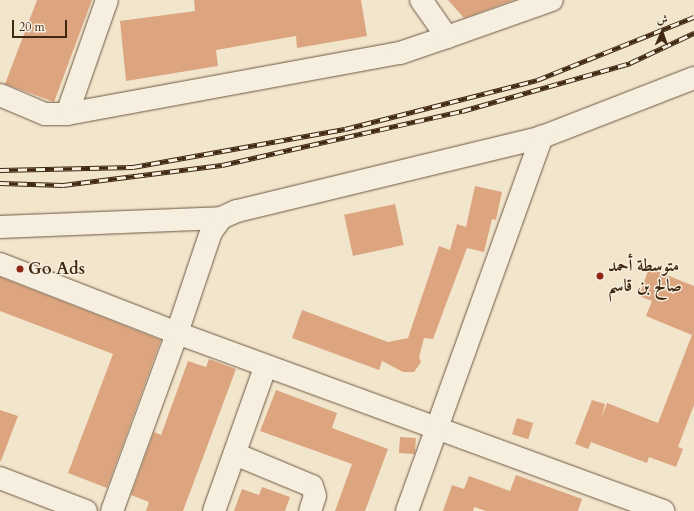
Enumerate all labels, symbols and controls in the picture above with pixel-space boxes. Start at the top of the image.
scale bar [14,12,69,38]
north arrow [642,12,682,52]
text: ش [657,12,668,27]
text: 20 m [19,19,45,35]
place label: متوسطة أحمد صالح بن قاسم [608,256,682,296]
place label: Go Ads [28,259,85,279]
marker: Go Ads [15,264,25,274]
marker: متوسطة أحمد صالح بن قاسم [595,271,605,281]

